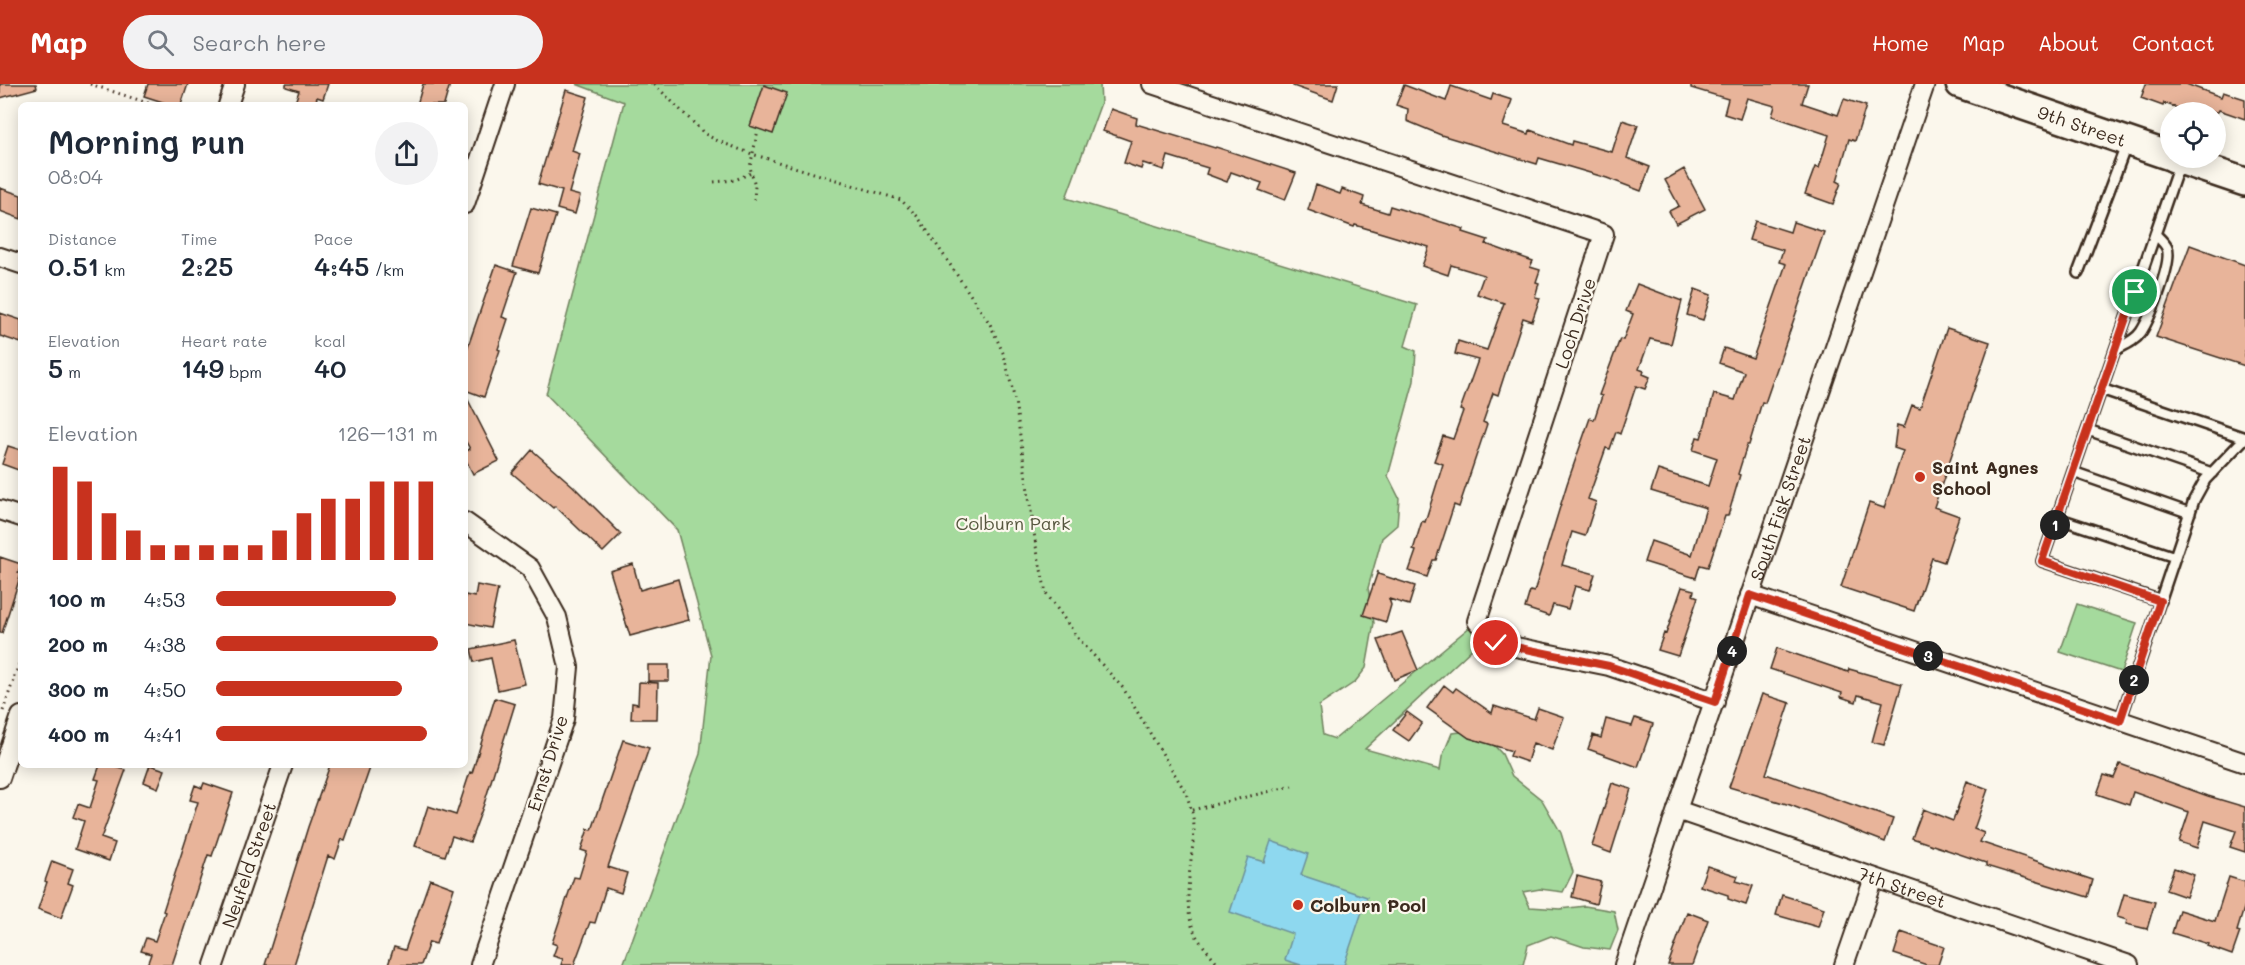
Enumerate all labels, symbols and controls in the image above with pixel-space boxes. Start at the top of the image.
search box [123,15,543,69]
text: Map [30,24,87,60]
icon: search [144,26,177,59]
text: Search here [192,28,326,57]
text: Home [1872,29,1929,56]
text: Map [1962,29,2005,56]
text: About [2038,29,2099,56]
text: Contact [2132,29,2215,56]
street label: 9th Street [2035,100,2129,152]
map controls [2160,102,2226,168]
button: locate [2160,102,2226,168]
text: Morning run [48,119,245,162]
button: share [375,122,438,185]
text: 08:04 [48,163,103,189]
text: Distance [48,228,117,249]
text: Time [181,228,217,249]
text: Pace [314,228,353,249]
text: 0.51 [48,249,99,283]
text: 2:25 [181,249,233,283]
text: 4:45 [314,249,370,283]
text: km [99,259,126,280]
text: /km [370,259,404,280]
pin [2109,266,2160,317]
street label: Loch Drive [1549,274,1601,372]
icon: arrive [2118,275,2151,308]
text: Elevation [48,330,120,351]
text: Heart rate [181,330,267,351]
text: kcal [314,330,346,351]
text: 5 [48,351,63,385]
text: 149 [181,351,224,385]
text: 40 [314,351,347,385]
text: m [63,361,81,382]
text: bpm [224,361,262,382]
text: Elevation [48,420,138,446]
text: 126–131 m [338,420,438,446]
street label: South Fisk Street [1744,432,1816,584]
place label: Saint Agnes School [1932,455,2039,500]
marker: Saint Agnes School [1913,470,1927,484]
pin: 1 [2040,510,2070,540]
park label: Colburn Park [956,511,1070,535]
text: 1 [2051,514,2059,535]
text: 100 m [48,586,106,612]
text: 4:53 [144,586,185,612]
pin [1470,617,1521,668]
icon: check [1479,626,1512,659]
text: 200 m [48,631,108,657]
text: 4:38 [144,631,186,657]
pin: 4 [1717,636,1747,666]
text: 4 [1727,640,1737,661]
pin: 3 [1913,641,1943,671]
text: 3 [1923,645,1933,666]
pin: 2 [2119,665,2149,695]
text: 2 [2130,669,2138,690]
text: 300 m [48,676,109,702]
text: 4:50 [144,676,186,702]
street label: Ernst Drive [521,712,573,814]
text: 400 m [48,721,109,747]
text: 4:41 [144,721,183,747]
street label: Neufeld Street [216,799,281,931]
street label: 7th Street [1855,861,1949,913]
place label: Colburn Pool [1310,893,1426,917]
marker: Colburn Pool [1291,898,1305,912]

